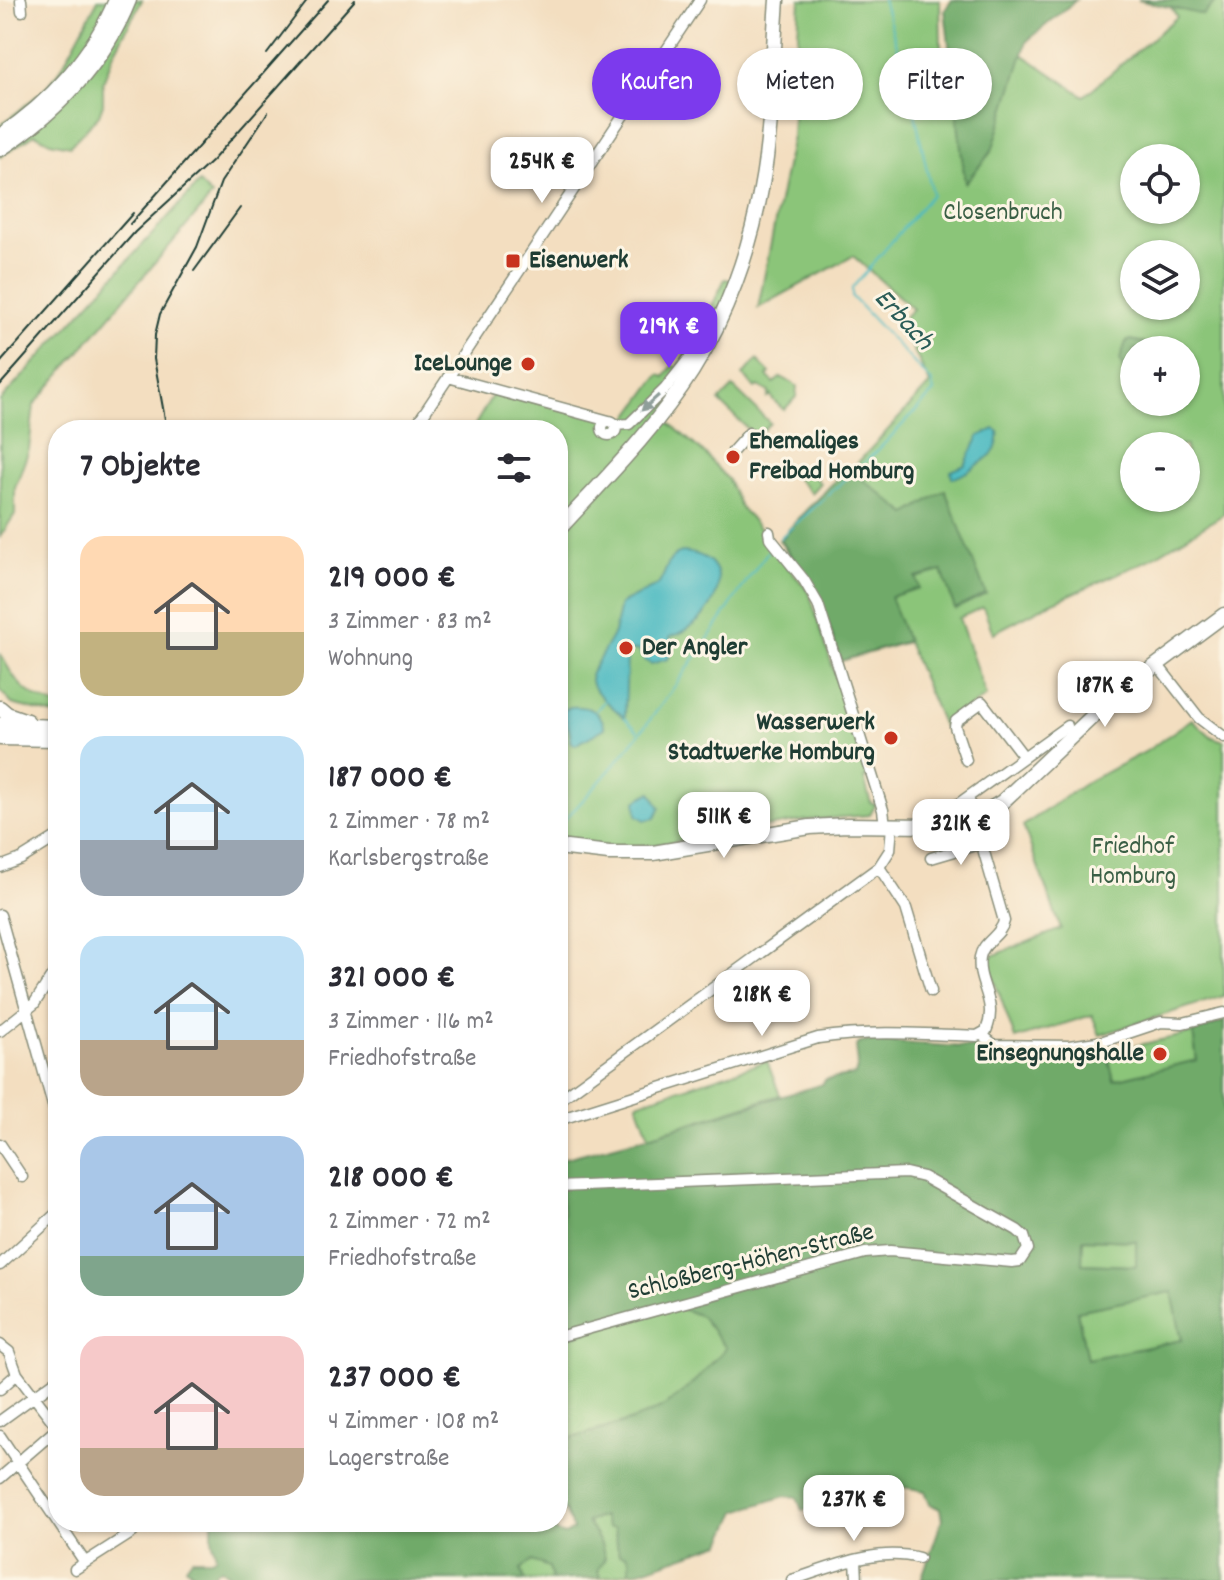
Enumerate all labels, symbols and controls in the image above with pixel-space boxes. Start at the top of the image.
chip: Kaufen [592,48,721,120]
chip: Mieten [737,48,863,120]
chip: Filter [879,48,992,120]
pin: 254K € [477,137,607,205]
text: 254K € [509,144,575,181]
map controls [1120,144,1200,512]
button: locate [1120,144,1200,224]
park label: Closenbruch [943,195,1063,232]
button: layers [1120,240,1200,320]
place label: Eisenwerk [529,243,629,280]
marker: Eisenwerk [504,252,522,270]
water label: Erbach [863,281,942,362]
pin: 219K € [604,302,734,370]
text: 219K € [638,309,700,346]
button: + [1120,336,1200,416]
place label: IceLounge [414,346,512,383]
marker: IceLounge [519,355,537,373]
one-way arrow [640,394,659,412]
place label: Ehemaliges Freibad Homburg [749,424,914,491]
button: − [1120,432,1200,512]
text: 7 Objekte [80,444,200,493]
icon: filters [492,446,536,490]
marker: Ehemaliges Freibad Homburg [724,448,742,466]
text: 219 000 € [328,555,456,604]
icon: home [144,568,240,664]
text: 3 Zimmer · 83 m² [328,604,492,641]
place label: Der Angler [642,630,748,667]
marker: Der Angler [617,639,635,657]
text: Wohnung [328,641,413,678]
pin: 187K € [1040,661,1170,729]
text: 187K € [1076,668,1134,705]
place label: Wasserwerk Stadtwerke Homburg [668,705,875,772]
marker: Wasserwerk Stadtwerke Homburg [882,729,900,747]
text: 187 000 € [328,755,452,804]
icon: home [144,768,240,864]
pin: 511K € [659,792,789,860]
text: 511K € [696,799,752,836]
pin: 321K € [896,799,1026,867]
text: 2 Zimmer · 78 m² [328,804,490,841]
text: 321K € [930,806,992,843]
park label: Friedhof Homburg [1090,829,1176,896]
text: Karlsbergstraße [328,841,489,878]
text: 321 000 € [328,955,456,1004]
icon: home [144,968,240,1064]
pin: 218K € [697,970,827,1038]
text: 218K € [732,977,792,1014]
text: 3 Zimmer · 116 m² [328,1004,494,1041]
place label: Einsegnungshalle [976,1036,1144,1073]
text: Friedhofstraße [328,1041,476,1078]
marker: Einsegnungshalle [1151,1045,1169,1063]
text: 218 000 € [328,1155,454,1204]
icon: home [144,1168,240,1264]
text: 2 Zimmer · 72 m² [328,1204,491,1241]
street label: Schloßberg-Höhen-Straße [624,1215,878,1311]
text: Friedhofstraße [328,1241,476,1278]
text: 237 000 € [328,1355,461,1404]
icon: home [144,1368,240,1464]
text: 4 Zimmer · 108 m² [328,1404,499,1441]
text: Lagerstraße [328,1441,449,1478]
pin: 237K € [789,1475,919,1543]
text: 237K € [821,1482,887,1519]

